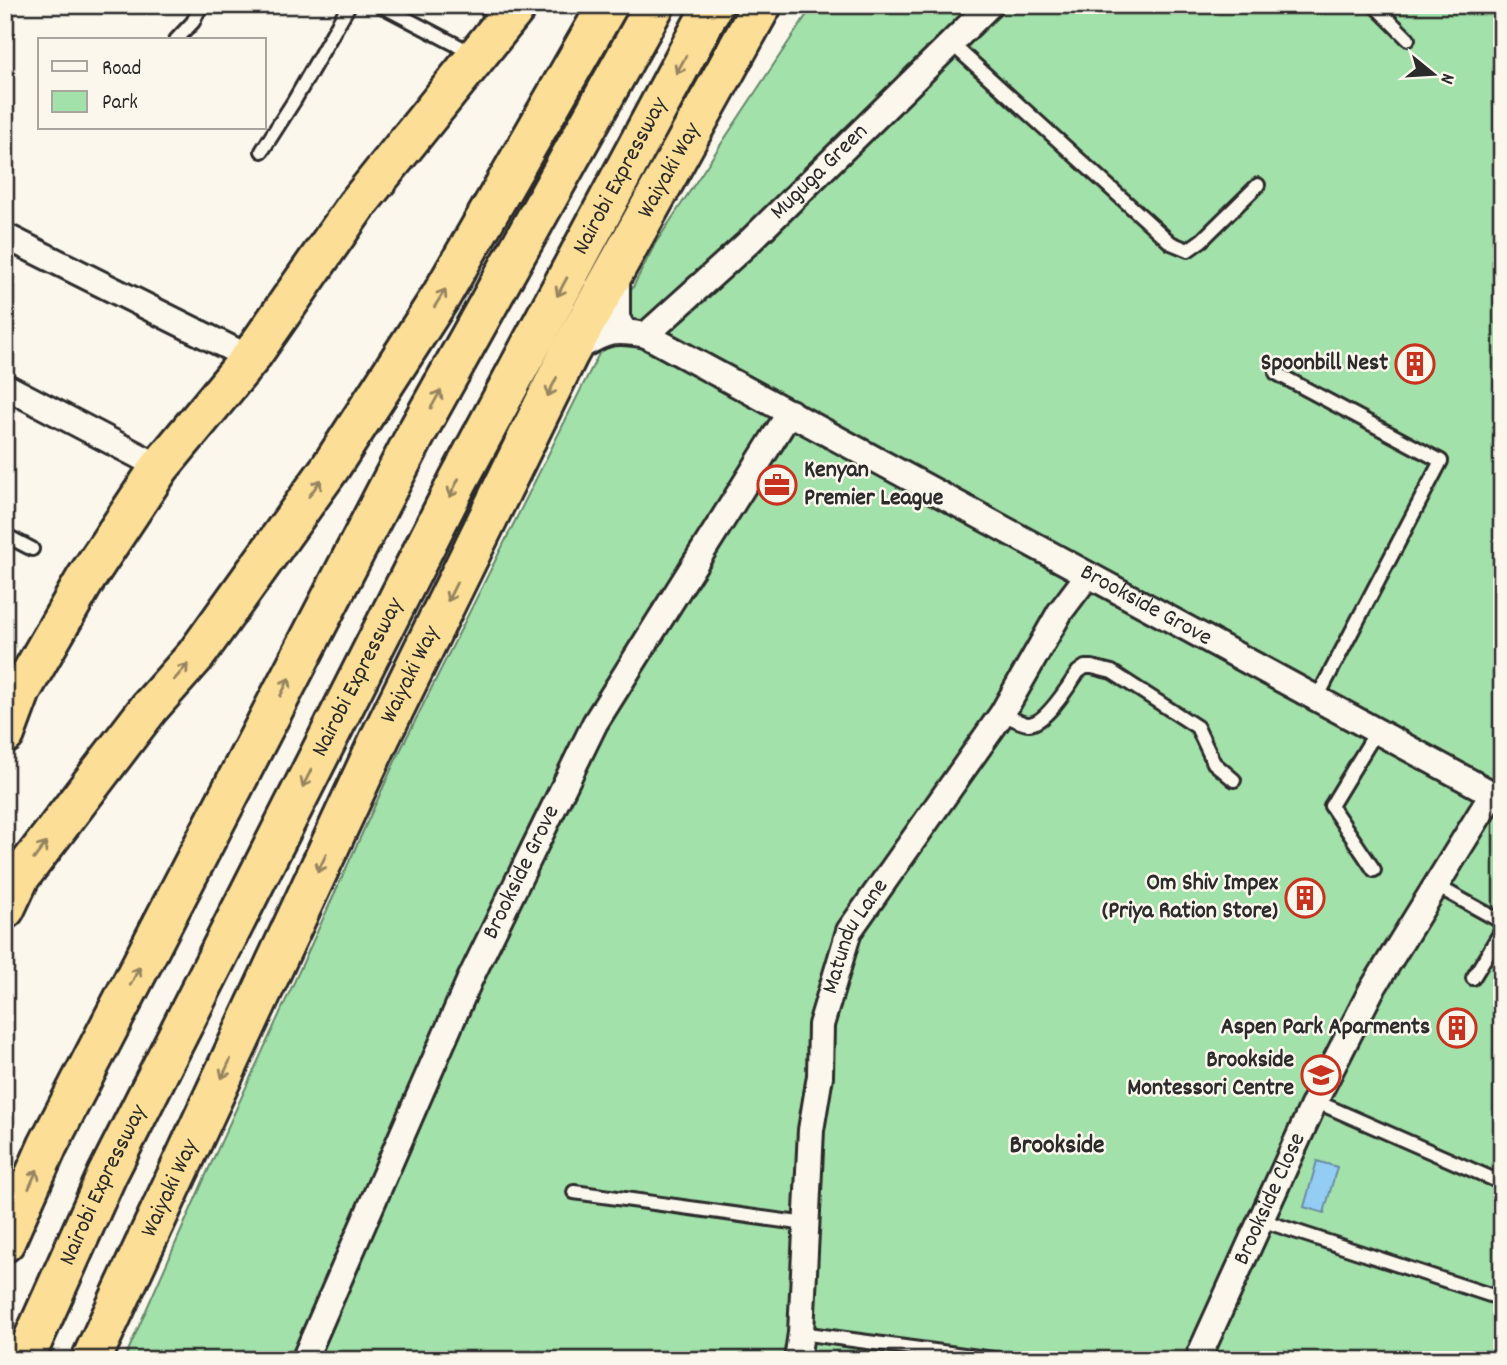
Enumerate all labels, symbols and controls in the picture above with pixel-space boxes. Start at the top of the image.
legend [38,38,266,130]
north arrow [1398,38,1468,108]
text: Road [102,55,141,85]
one-way arrow [674,55,688,75]
text: N [1432,70,1460,87]
text: Park [102,89,138,119]
street label: Nairobi Expressway [565,90,678,261]
street label: Waiyaki Way [630,116,711,225]
street label: Muguga Green [763,116,877,229]
one-way arrow [554,276,568,297]
one-way arrow [432,289,447,308]
building icon: Spoonbill Nest [1394,343,1436,385]
place label: Spoonbill Nest [1261,347,1388,381]
one-way arrow [545,376,559,397]
one-way arrow [430,389,443,410]
place label: Kenyan Premier League [804,454,944,516]
office icon: Kenyan Premier League [756,464,798,506]
one-way arrow [447,477,460,498]
one-way arrow [308,479,323,498]
street label: Brookside Grove [1074,556,1218,656]
one-way arrow [445,581,458,602]
street label: Nairobi Expressway [304,591,414,763]
street label: Waiyaki Way [373,619,450,730]
one-way arrow [173,663,189,681]
one-way arrow [279,677,292,698]
one-way arrow [300,767,314,788]
street label: Brookside Grove [475,800,569,946]
one-way arrow [33,842,48,860]
one-way arrow [315,852,328,873]
place label: Om Shiv Impex (Priya Ration Store) [1102,867,1278,929]
street label: Matundu Lane [814,872,898,998]
building icon: Om Shiv Impex (Priya Ration Store) [1284,877,1326,919]
one-way arrow [129,966,142,987]
building icon: Aspen Park Aparments [1436,1007,1478,1049]
place label: Aspen Park Aparments [1221,1011,1430,1045]
place label: Brookside Montessori Centre [1127,1044,1294,1106]
school or university icon: Brookside Montessori Centre [1300,1054,1342,1096]
one-way arrow [219,1059,232,1080]
street label: Nairobi Expressway [51,1098,157,1271]
street label: Brookside Close [1225,1127,1315,1271]
district label: Brookside [1009,1128,1105,1165]
street label: Waiyaki Way [133,1133,209,1243]
one-way arrow [27,1169,40,1191]

